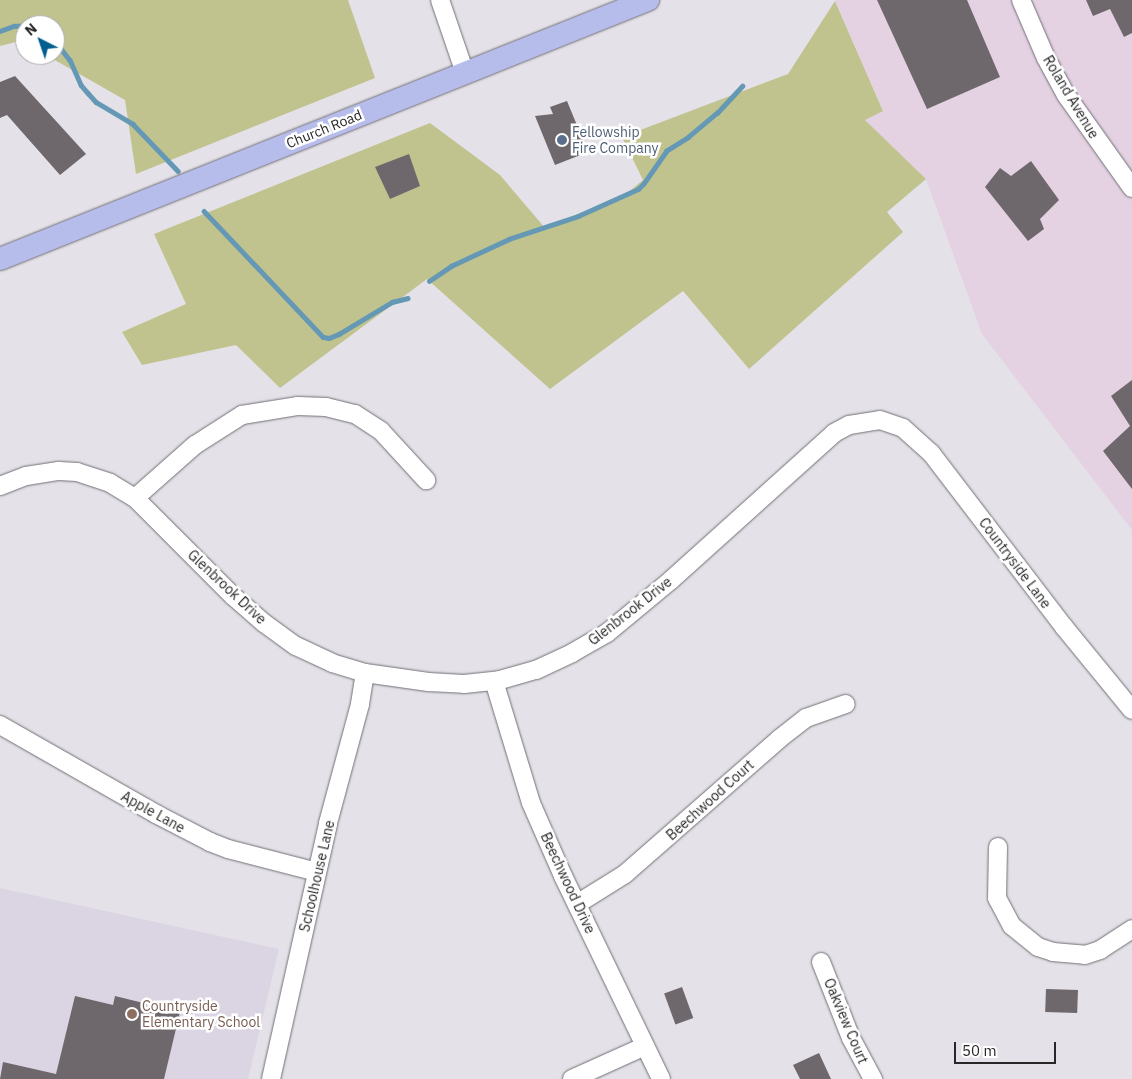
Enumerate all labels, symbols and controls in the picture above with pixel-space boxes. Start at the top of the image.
north arrow [15,15,65,65]
text: N [21,19,41,40]
street label: Roland Avenue [1040,52,1102,142]
street label: Church Road [284,106,364,152]
place label: Fellowship Fire Company [572,124,659,156]
marker: Fellowship Fire Company [556,134,568,146]
street label: Countryside Lane [975,514,1055,612]
street label: Glenbrook Drive [184,546,270,628]
street label: Glenbrook Drive [585,573,675,649]
street label: Beechwood Court [663,756,757,844]
street label: Apple Lane [118,788,188,836]
street label: Schoolhouse Lane [296,818,338,934]
street label: Beechwood Drive [537,830,599,936]
street label: Oakview Court [820,976,872,1066]
place label: Countryside Elementary School [142,998,260,1030]
marker: Countryside Elementary School [126,1008,138,1020]
scale bar [957,1032,1060,1064]
text: 50 m [962,1041,997,1060]

